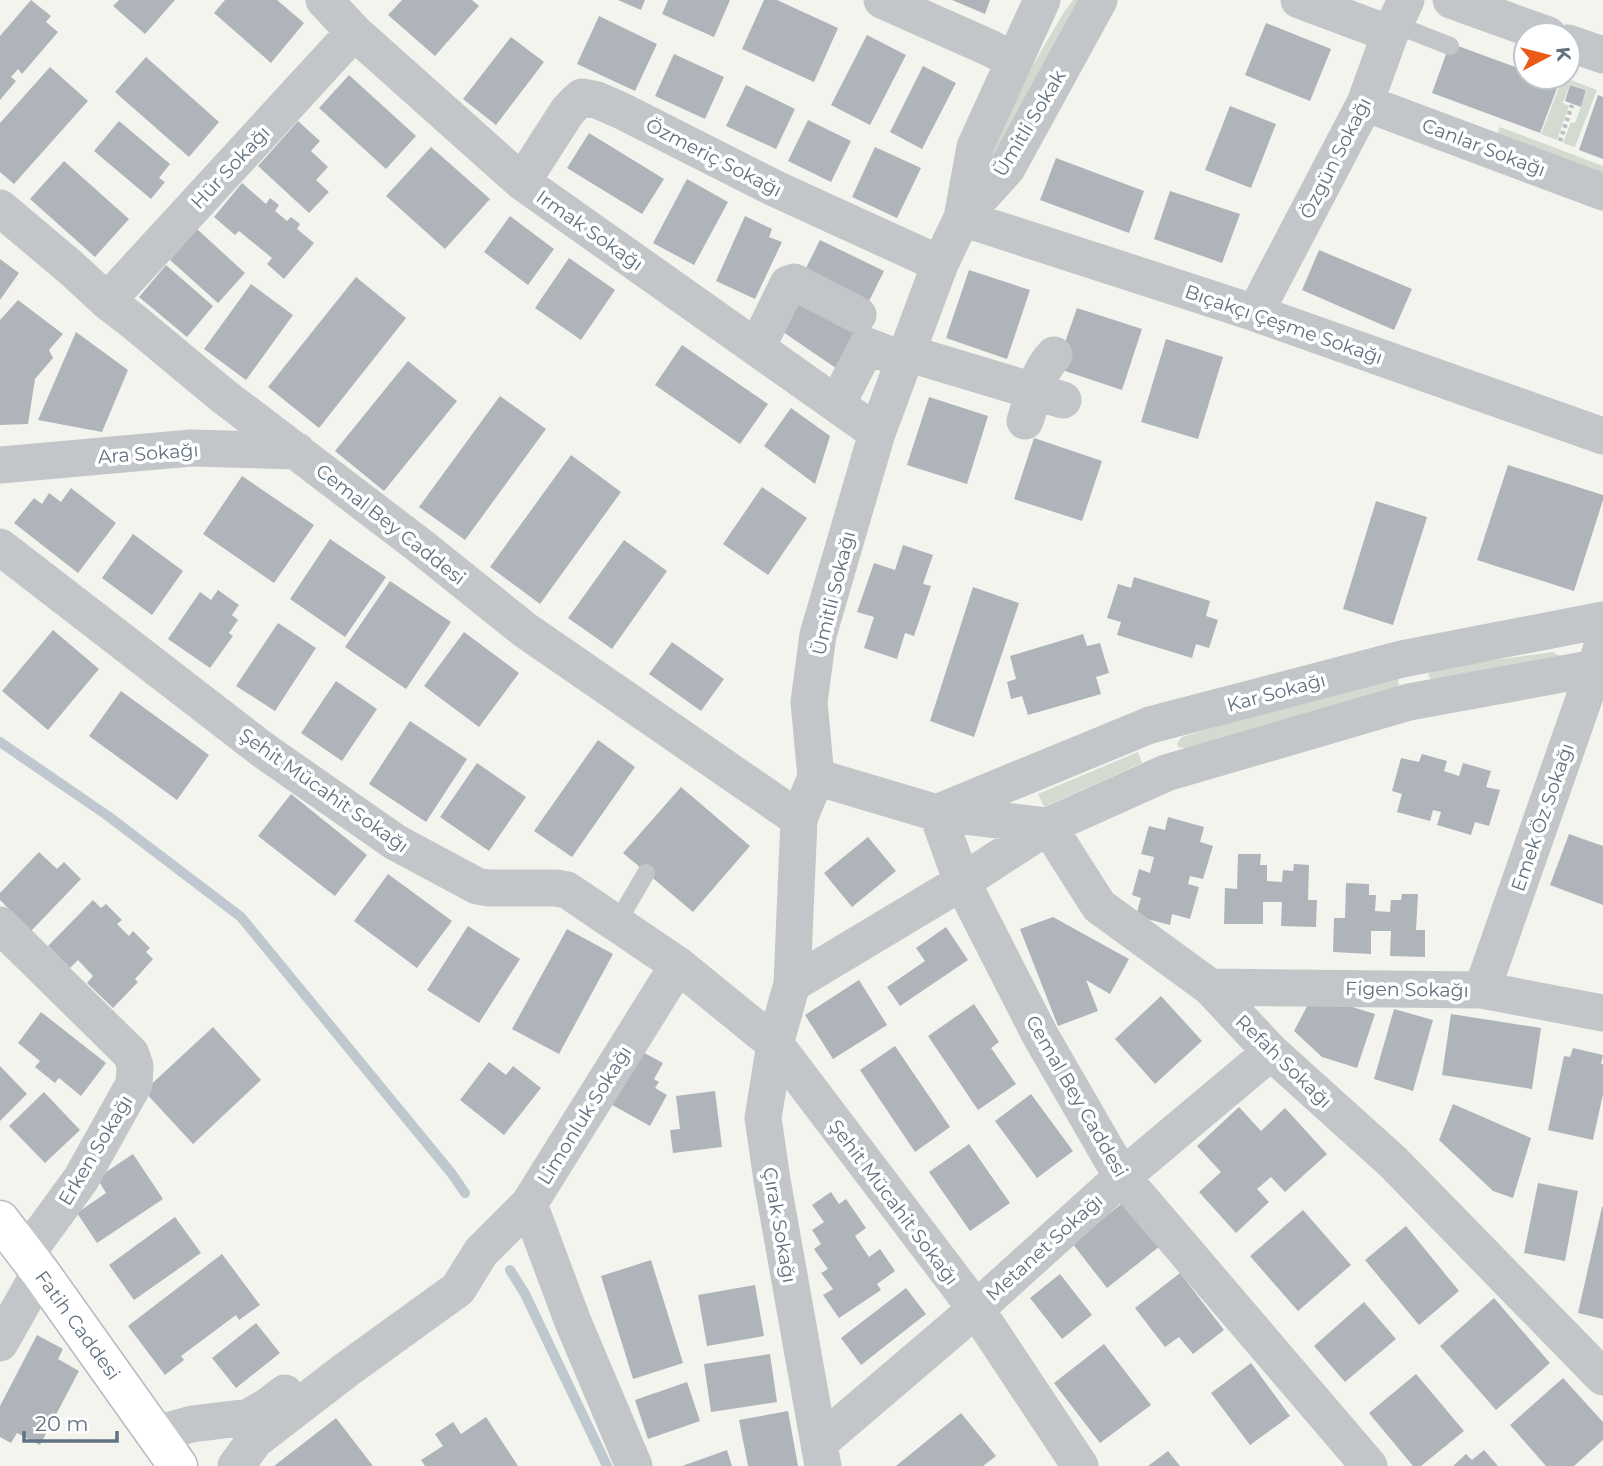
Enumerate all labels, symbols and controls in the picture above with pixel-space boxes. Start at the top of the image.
north arrow [1512,21,1582,91]
text: K [1551,46,1576,63]
street label: Ümitli Sokak [989,65,1071,181]
street label: Özgün Sokağı [1295,94,1376,223]
street label: Özmeriç Sokağı [642,113,786,202]
street label: Canlar Sokağı [1419,113,1549,182]
street label: Hür Sokağı [186,121,275,214]
street label: Irmak Sokağı [532,185,648,276]
street label: Bıçakçı Çeşme Sokağı [1182,280,1386,369]
street label: Ara Sokağı [97,439,199,468]
street label: Cemal Bey Caddesi [311,459,470,590]
street label: Ümitli Sokağı [807,529,860,658]
street label: Kar Sokağı [1224,668,1328,717]
street label: Şehit Mücahit Sokağı [235,723,413,857]
street label: Emek Öz Sokağı [1506,740,1579,894]
street label: Figen Sokağı [1345,977,1469,1002]
street label: Refah Sokağı [1231,1010,1336,1113]
street label: Cemal Bey Caddesi [1021,1011,1132,1181]
street label: Limonluk Sokağı [532,1042,636,1189]
street label: Erken Sokağı [53,1091,137,1210]
street label: Şehit Mücahit Sokağı [824,1115,963,1290]
street label: Çırak Sokağı [758,1165,801,1285]
street label: Metanet Sokağı [981,1189,1108,1306]
street label: Fatih Caddesi [30,1266,125,1385]
scale bar [24,1400,117,1444]
text: 20 m [35,1411,89,1436]

